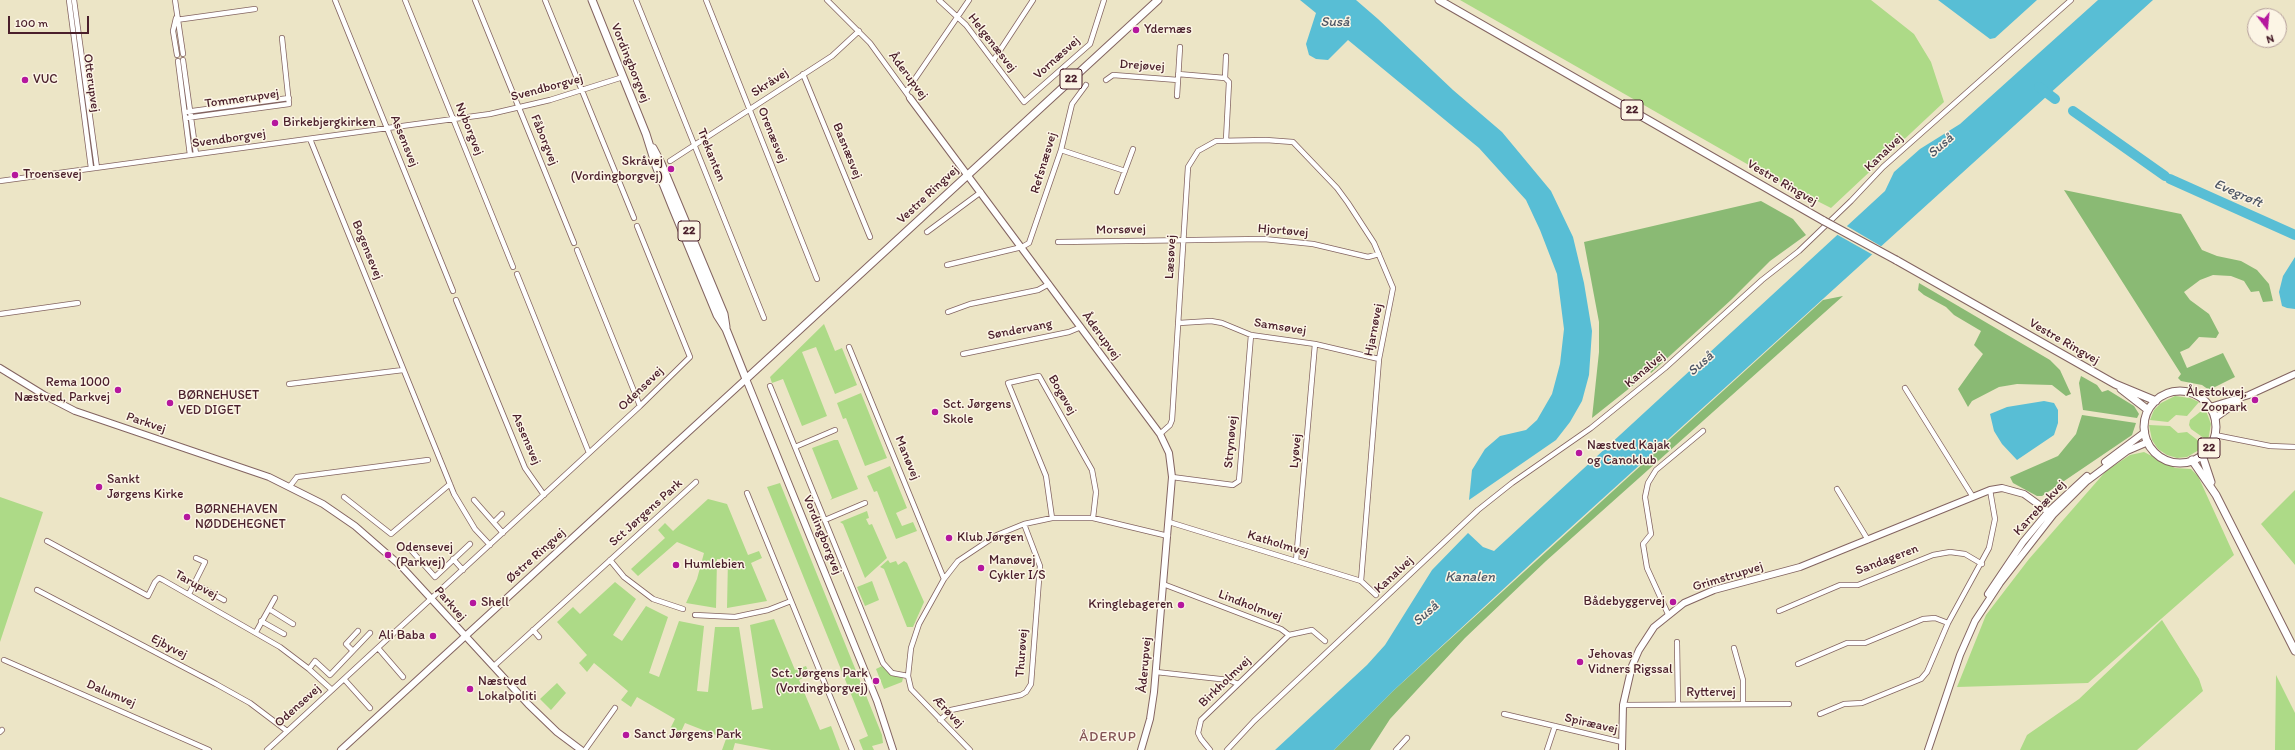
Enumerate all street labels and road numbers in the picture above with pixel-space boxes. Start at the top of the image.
street label: Helgenæsvej [964,11,1020,75]
street label: Vordingborgvej [607,21,653,105]
street label: Vornæsvej [1031,33,1083,83]
street label: Åderupvej [885,49,931,103]
street label: Otterupvej [79,53,103,113]
street label: Drejøvej [1119,57,1165,75]
street label: Skråvej [749,65,791,101]
road number: 22 [1060,69,1082,89]
street label: Svendborgvej [509,71,585,105]
street label: Tommerupvej [204,86,280,112]
street label: Nyborgvej [451,100,487,158]
road number: 22 [1621,100,1643,120]
street label: Orenæsvej [754,105,790,165]
street label: Fåborgvej [527,112,561,168]
street label: Assensvej [387,113,421,169]
street label: Basnæsvej [829,121,865,181]
street label: Svendborgvej [191,126,267,152]
street label: Trekanten [693,126,729,184]
street label: Refsnæsvej [1027,131,1061,195]
street label: Kanalvej [1861,131,1907,175]
street label: Vestre Ringvej [1744,157,1820,209]
street label: Vestre Ringvej [894,162,962,228]
street label: Bogensevej [348,218,386,282]
road number: 22 [678,221,700,241]
street label: Hjortøvej [1257,221,1309,241]
street label: Morsøvej [1096,222,1146,238]
street label: Læsøvej [1162,234,1180,280]
street label: Hjarnøvej [1361,302,1387,358]
street label: Åderupvej [1078,309,1124,363]
street label: Samsøvej [1253,315,1307,339]
street label: Søndervang [986,316,1054,344]
street label: Vestre Ringvej [2026,316,2102,368]
street label: Kanalvej [1622,349,1668,391]
street label: Odensevej [615,364,667,414]
street label: Bogøvej [1044,372,1080,418]
street label: Parkvej [124,409,168,437]
street label: Assensvej [508,411,544,467]
street label: Strynøvej [1221,415,1241,469]
street label: Lyøvej [1287,433,1305,469]
street label: Manøvej [891,434,923,482]
road number: 22 [2198,438,2220,458]
street label: Sct Jørgens Park [606,476,686,550]
street label: Karrebækvej [2010,477,2070,539]
street label: Vordingborgvej [799,493,845,577]
street label: Østre Ringvej [503,525,569,587]
street label: Katholmvej [1245,527,1311,561]
street label: Sandageren [1853,541,1921,579]
street label: Kanalvej [1371,553,1417,597]
street label: Grimstrupvej [1691,559,1765,595]
street label: Tarupvej [172,567,220,603]
street label: Parkvej [431,583,469,625]
street label: Lindholmvej [1216,587,1284,625]
street label: Thurøvej [1013,628,1031,678]
street label: Ejbyvej [148,631,190,663]
street label: Åderupvej [1135,636,1155,694]
street label: Birkholmvej [1196,653,1254,711]
street label: Dalumvej [84,677,138,711]
street label: Odensevej [272,681,324,731]
street label: Ryttervej [1686,685,1736,701]
street label: Ærøvej [929,693,967,731]
street label: Spiræavej [1563,710,1619,738]

